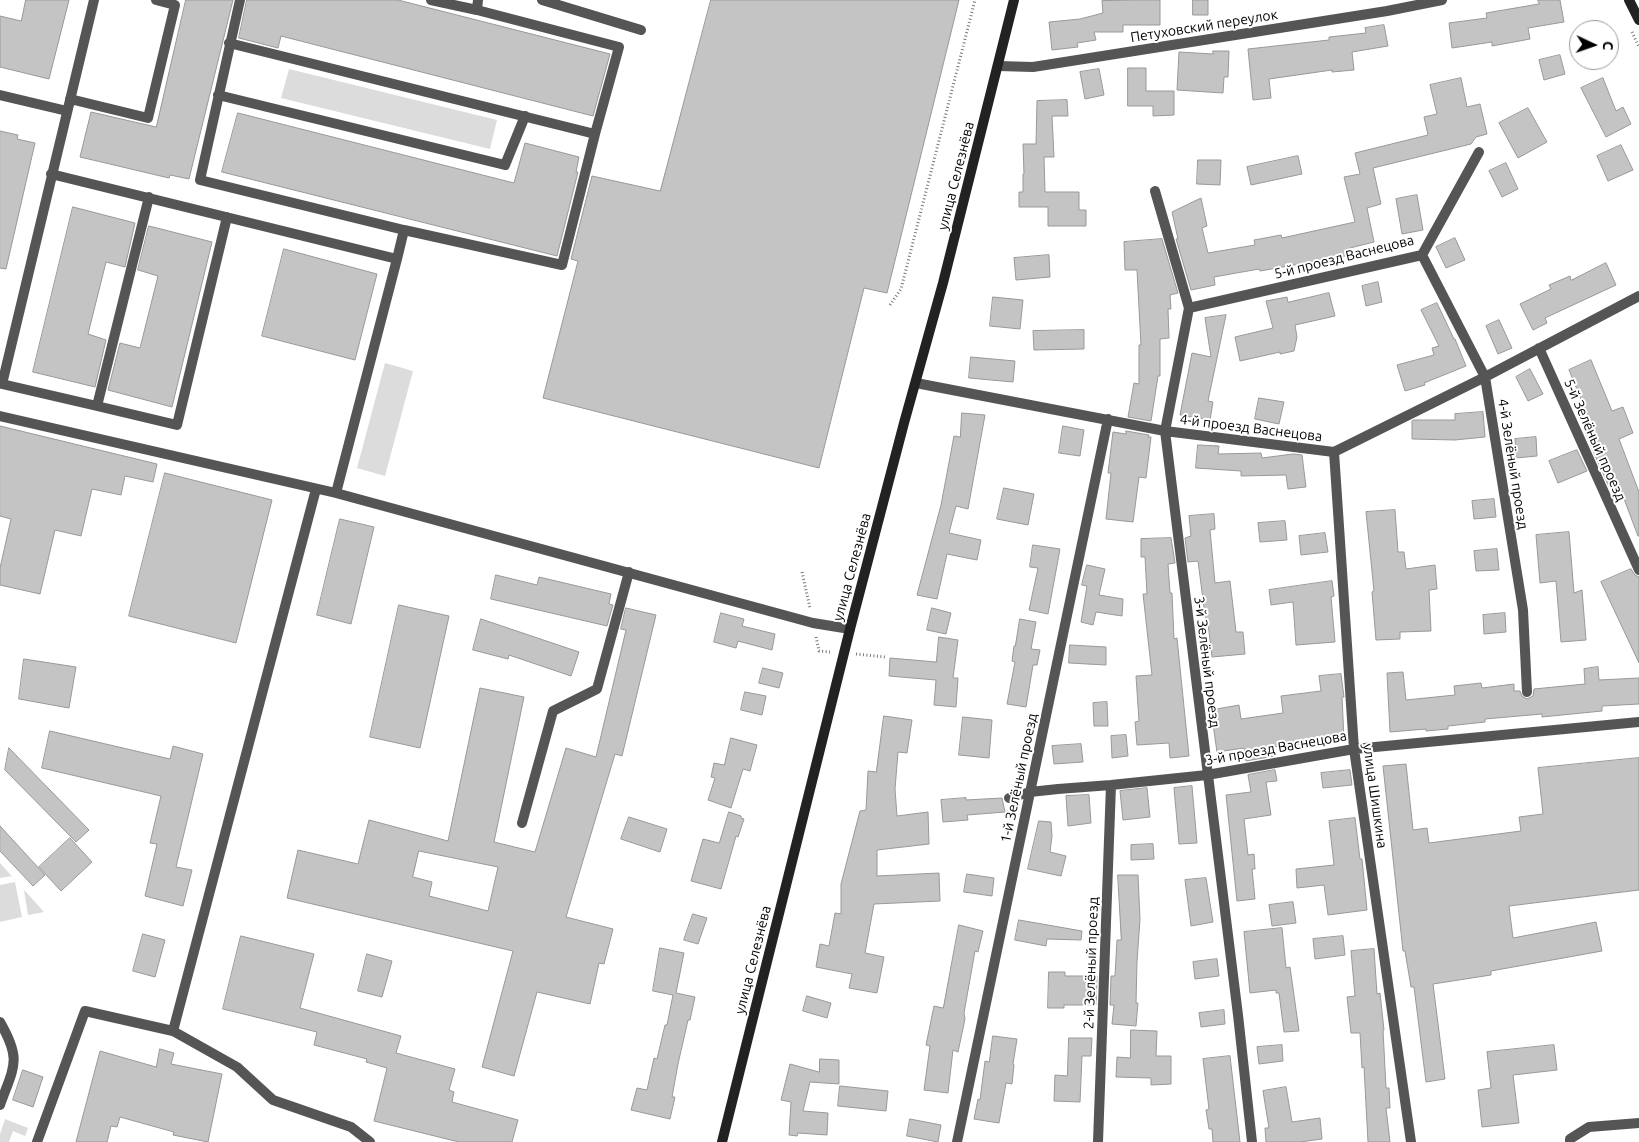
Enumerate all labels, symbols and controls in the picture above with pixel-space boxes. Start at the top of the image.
street label: Петуховский переулок [1129,6,1279,46]
north arrow [1569,20,1619,70]
text: С [1600,41,1616,51]
street label: улица Селезнёва [934,120,978,232]
street label: 5-й проезд Васнецова [1272,231,1416,283]
street label: 5-й Зелёный проезд [1560,376,1630,504]
street label: 4-й Зелёный проезд [1494,397,1532,531]
street label: 4-й проезд Васнецова [1179,411,1323,445]
street label: улица Селезнёва [829,511,875,623]
street label: 3-й Зелёный проезд [1191,595,1223,729]
street label: 1-й Зелёный проезд [997,712,1041,844]
street label: 3-й проезд Васнецова [1204,727,1348,769]
street label: улица Шишкина [1359,743,1391,849]
street label: 2-й Зелёный проезд [1080,897,1102,1029]
street label: улица Селезнёва [731,904,775,1016]

